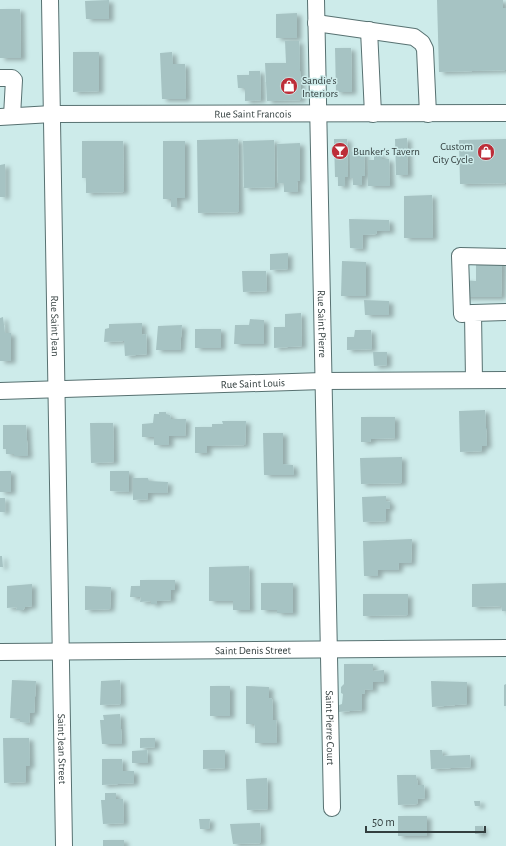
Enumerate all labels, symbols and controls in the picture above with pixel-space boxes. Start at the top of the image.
place label: Sandie's Interiors [302,75,338,99]
shop icon: Sandie's Interiors [279,76,299,96]
street label: Rue Saint Francois [214,108,291,120]
bar icon: Bunker's Tavern [330,141,350,161]
place label: Custom City Cycle [432,141,473,165]
shop icon: Custom City Cycle [476,142,496,162]
place label: Bunker's Tavern [353,146,420,157]
street label: Rue Saint Pierre [316,290,328,358]
street label: Rue Saint Jean [49,295,61,357]
street label: Rue Saint Louis [221,377,285,390]
street label: Saint Denis Street [215,645,292,656]
street label: Saint Pierre Court [324,690,336,766]
street label: Saint Jean Street [56,714,68,785]
scale bar [366,808,485,834]
text: 50 m [372,816,395,828]

